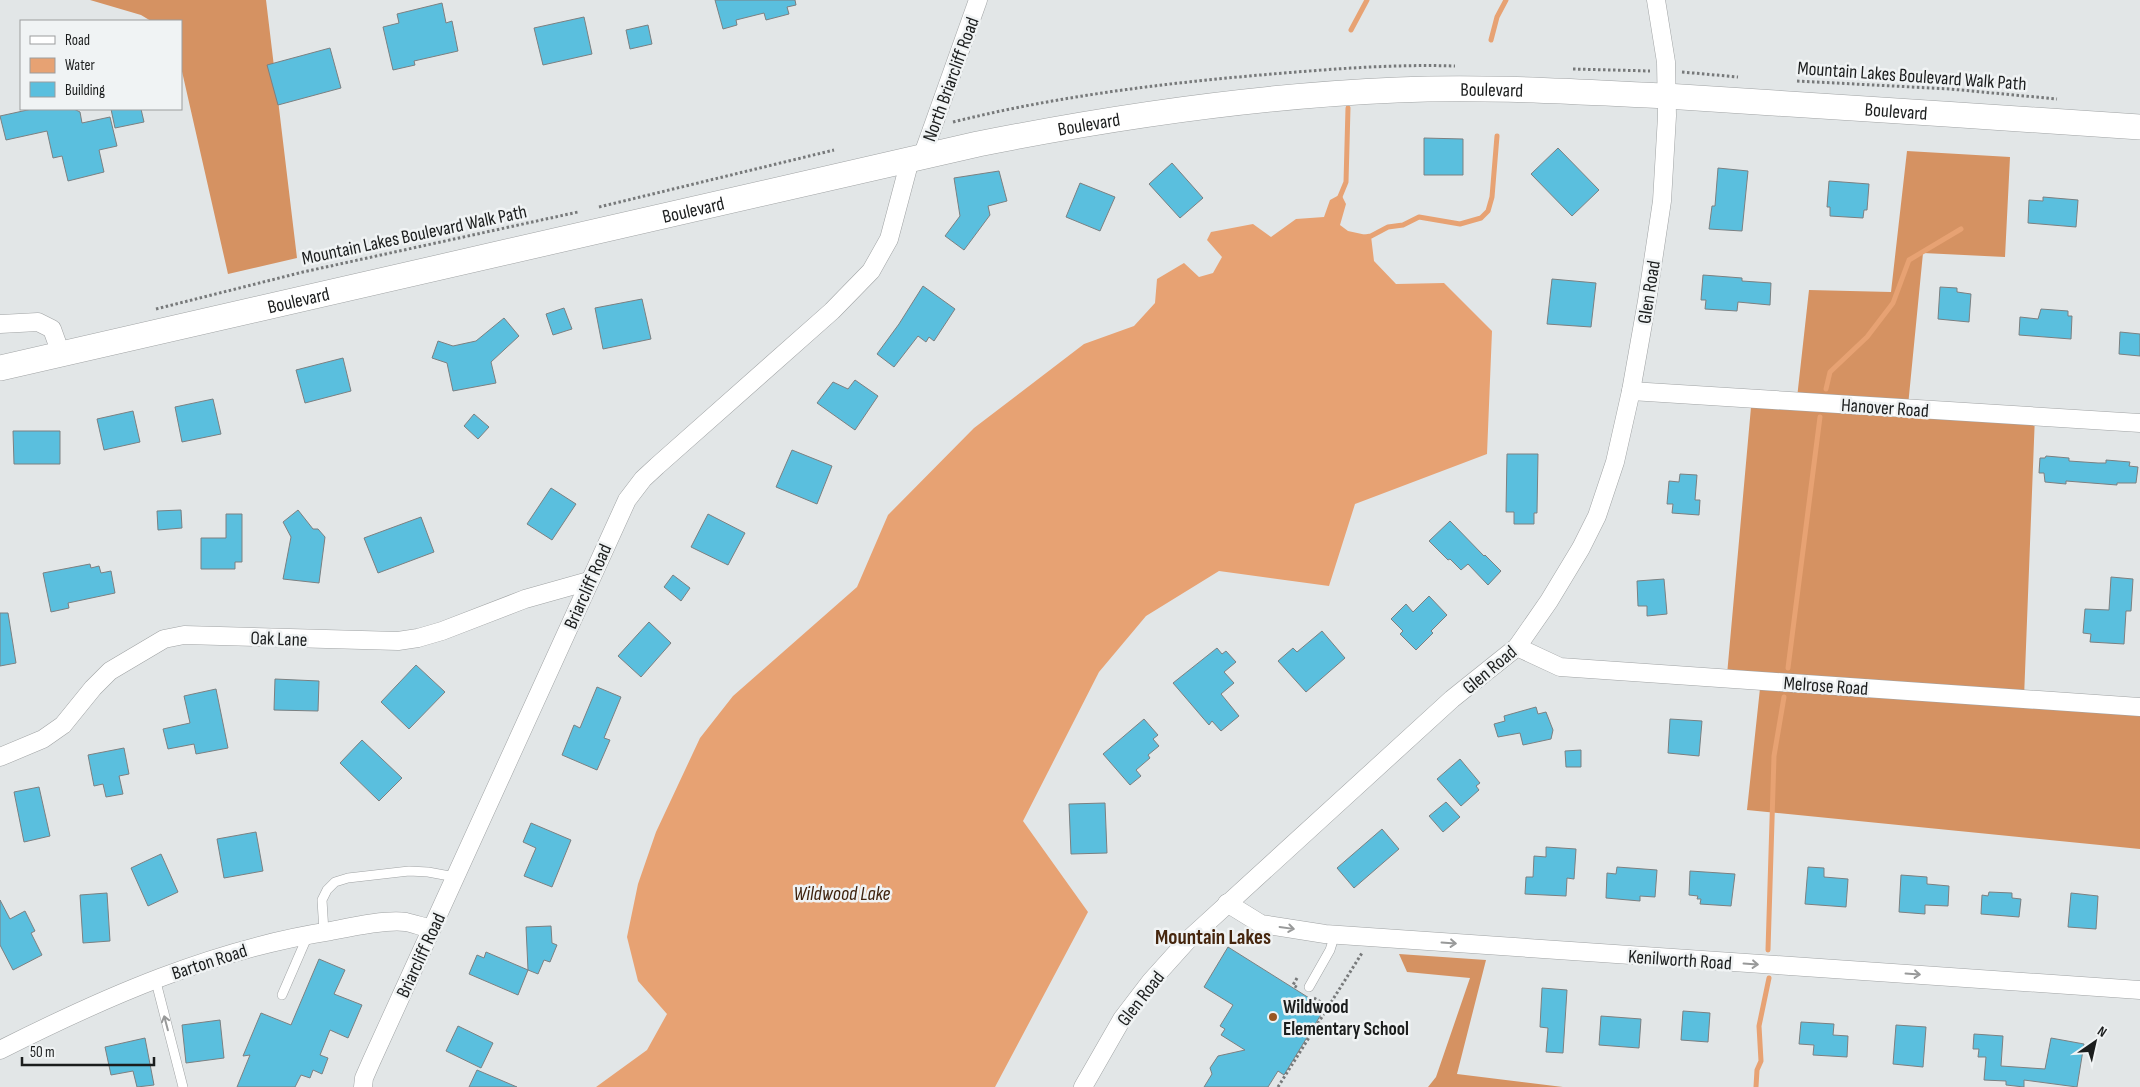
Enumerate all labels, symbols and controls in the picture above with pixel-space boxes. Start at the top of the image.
street label: North Briarcliff Road [918,14,985,145]
legend [20,20,182,110]
text: Road [65,31,90,50]
text: Water [65,56,96,75]
street label: Mountain Lakes Boulevard Walk Path [1797,57,2027,96]
street label: Boulevard [1460,79,1523,103]
text: Building [65,81,105,100]
street label: Boulevard [1864,99,1928,126]
street label: Boulevard [1056,109,1122,142]
street label: Boulevard [660,192,727,229]
street label: Mountain Lakes Boulevard Walk Path [300,200,529,271]
street label: Glen Road [1633,259,1666,325]
street label: Boulevard [265,283,332,319]
street label: Hanover Road [1840,394,1929,423]
street label: Briarcliff Road [559,541,617,633]
street label: Oak Lane [250,627,308,652]
street label: Glen Road [1458,641,1522,699]
street label: Melrose Road [1783,672,1869,701]
water label: Wildwood Lake [794,882,891,906]
street label: Briarcliff Road [392,910,451,1002]
one-way arrow [1279,923,1295,933]
district label: Mountain Lakes [1155,925,1271,950]
one-way arrow [1440,938,1456,947]
street label: Barton Road [169,939,250,985]
street label: Kenilworth Road [1627,945,1733,976]
one-way arrow [1742,959,1758,968]
street label: Glen Road [1113,967,1170,1031]
one-way arrow [1904,970,1920,979]
place label: Wildwood Elementary School [1283,996,1409,1041]
marker: Wildwood Elementary School [1267,1011,1279,1023]
one-way arrow [161,1015,171,1031]
north arrow [2070,1017,2120,1067]
text: N [2094,1022,2110,1041]
scale bar [22,1034,155,1066]
text: 50 m [30,1043,55,1062]

